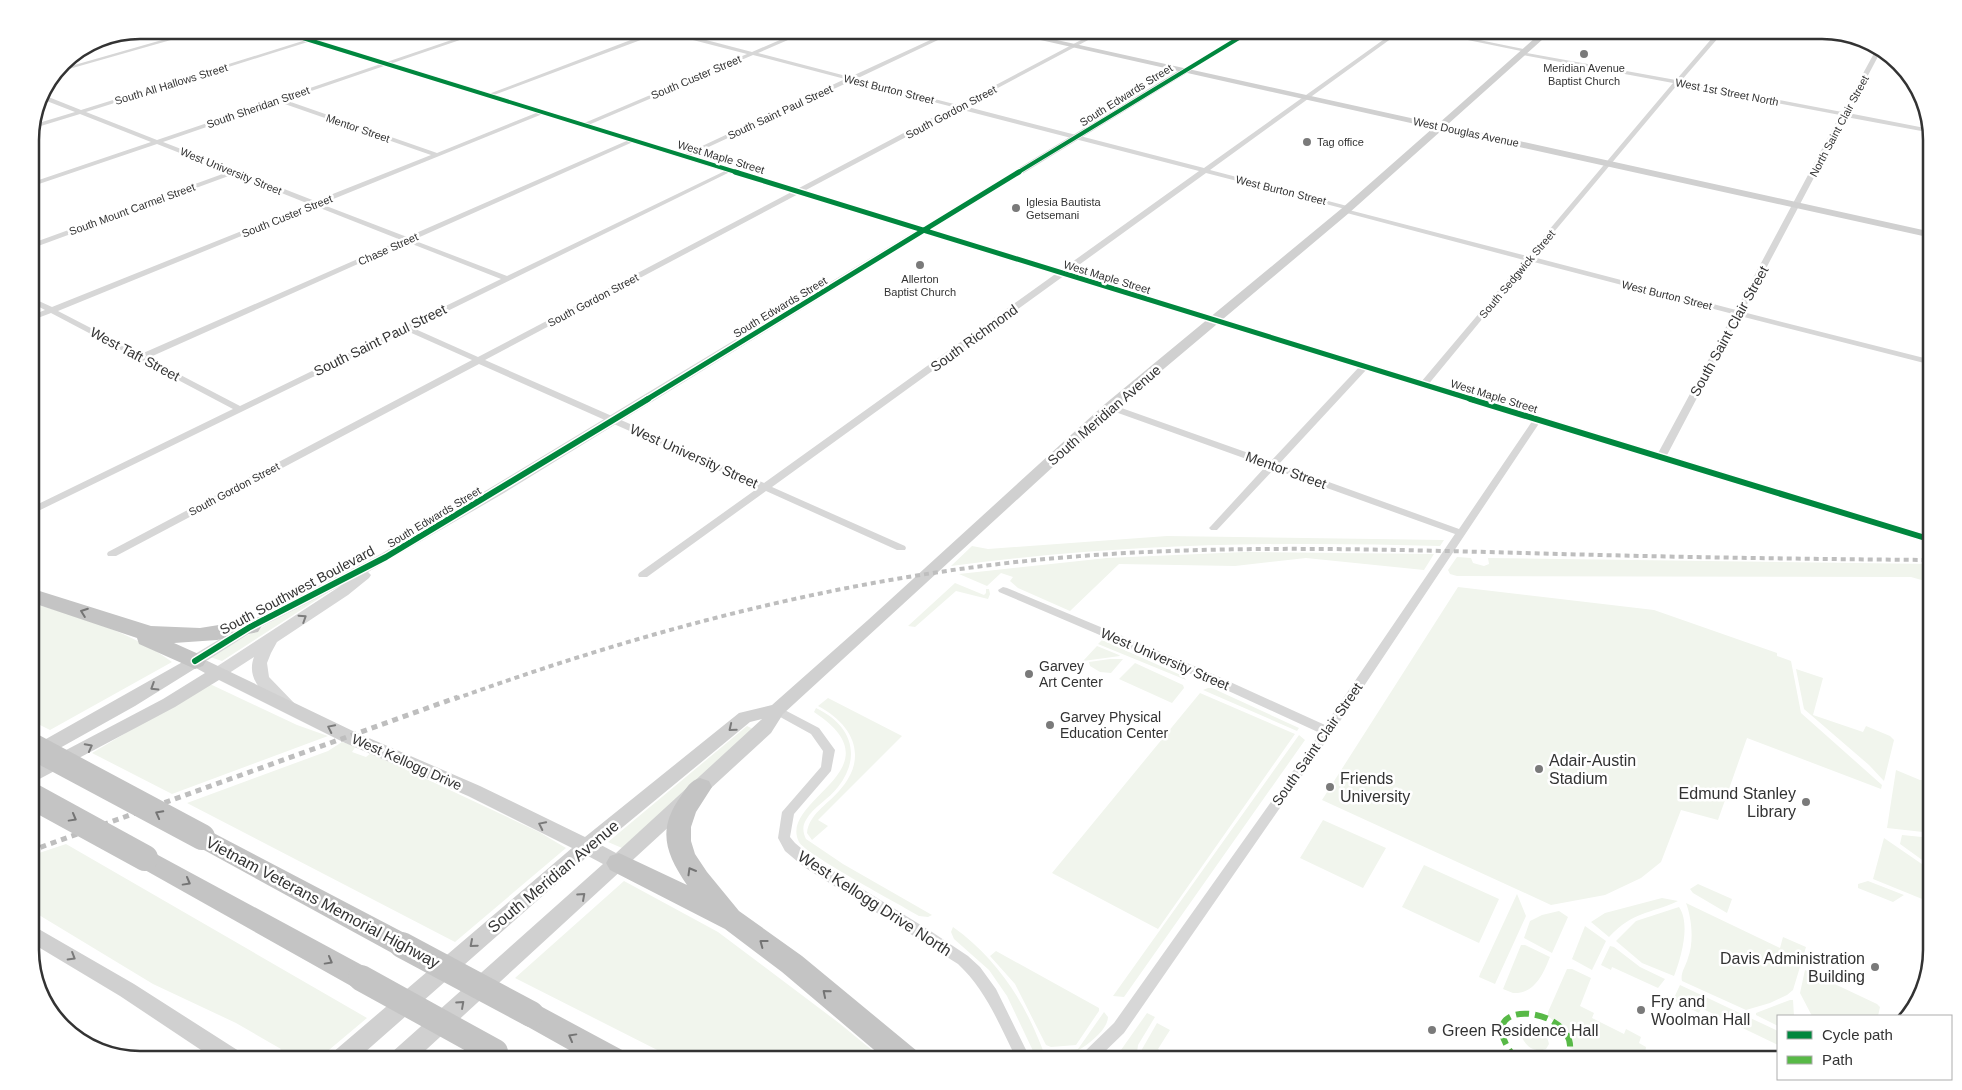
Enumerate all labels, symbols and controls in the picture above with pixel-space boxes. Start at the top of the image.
marker: Meridian Avenue Baptist Church [1578,48,1590,60]
street label: South Custer Street [649,53,743,101]
street label: South All Hallows Street [113,61,229,107]
street label: South Edwards Street [1077,62,1175,128]
place label: Meridian Avenue Baptist Church [1543,62,1625,87]
street label: West Burton Street [843,72,935,106]
street label: North Saint Clair Street [1807,73,1871,179]
street label: West 1st Street North [1674,76,1780,108]
street label: South Saint Paul Street [726,82,834,142]
street label: South Gordon Street [904,83,998,141]
street label: South Sheridan Street [205,84,311,130]
street label: Mentor Street [325,111,391,145]
street label: West Douglas Avenue [1412,115,1520,149]
marker: Tag office [1301,136,1313,148]
place label: Tag office [1317,136,1364,148]
street label: West Maple Street [676,138,766,176]
street label: West University Street [178,145,284,197]
street label: West Burton Street [1235,173,1327,207]
street label: South Mount Carmel Street [67,181,197,237]
street label: South Custer Street [240,192,334,240]
place label: Iglesia Bautista Getsemani [1026,196,1101,221]
marker: Iglesia Bautista Getsemani [1010,202,1022,214]
street label: South Sedgwick Street [1477,228,1557,320]
street label: Chase Street [356,230,420,268]
street label: West Maple Street [1062,258,1152,296]
marker: Allerton Baptist Church [914,259,926,271]
street label: South Saint Clair Street [1687,263,1772,399]
street label: South Gordon Street [546,271,640,329]
place label: Allerton Baptist Church [884,273,956,298]
street label: South Edwards Street [731,274,829,340]
street label: West Burton Street [1621,278,1713,312]
street label: South Saint Paul Street [311,301,449,379]
street label: South Richmond [927,301,1021,375]
street label: West Taft Street [87,324,183,384]
street label: South Meridian Avenue [1044,361,1164,468]
street label: West Maple Street [1449,377,1539,415]
street label: West University Street [628,421,760,491]
street label: Mentor Street [1243,448,1329,492]
street label: South Gordon Street [187,460,281,518]
street label: South Edwards Street [385,484,483,550]
street label: South Southwest Boulevard [217,542,377,638]
one-way arrow [80,608,88,618]
one-way arrow [297,615,306,624]
street label: West University Street [1098,625,1232,693]
place label: Garvey Art Center [1039,658,1103,690]
marker: Garvey Art Center [1023,668,1035,680]
street label: South Saint Clair Street [1268,679,1366,809]
one-way arrow [150,680,159,690]
place label: Garvey Physical Education Center [1060,709,1169,741]
marker: Garvey Physical Education Center [1044,719,1056,731]
one-way arrow [729,722,738,731]
one-way arrow [327,724,336,734]
street label: West Kellogg Drive [349,731,465,794]
one-way arrow [84,743,93,753]
place label: Adair-Austin Stadium [1549,752,1636,787]
marker: Adair-Austin Stadium [1533,763,1545,775]
place label: Friends University [1340,770,1410,805]
marker: Friends University [1324,781,1336,793]
place label: Edmund Stanley Library [1679,785,1796,820]
marker: Edmund Stanley Library [1800,796,1812,808]
one-way arrow [156,811,165,821]
one-way arrow [67,812,76,822]
street label: South Meridian Avenue [485,817,622,936]
one-way arrow [538,821,547,831]
street label: Vietnam Veterans Memorial Highway [203,833,442,971]
street label: West Kellogg Drive North [795,847,955,959]
one-way arrow [688,867,698,876]
one-way arrow [182,876,191,886]
one-way arrow [577,893,586,902]
one-way arrow [470,938,479,947]
one-way arrow [760,940,769,948]
place label: Davis Administration Building [1720,950,1865,985]
one-way arrow [67,951,76,961]
one-way arrow [324,955,333,965]
marker: Davis Administration Building [1869,961,1881,973]
one-way arrow [822,989,831,998]
place label: Fry and Woolman Hall [1651,993,1750,1028]
one-way arrow [456,1001,465,1010]
marker: Fry and Woolman Hall [1635,1004,1647,1016]
legend [1777,1015,1952,1080]
place label: Green Residence Hall [1442,1022,1599,1039]
marker: Green Residence Hall [1426,1024,1438,1036]
text: Cycle path [1822,1026,1893,1043]
one-way arrow [569,1033,578,1043]
text: Path [1822,1051,1853,1068]

